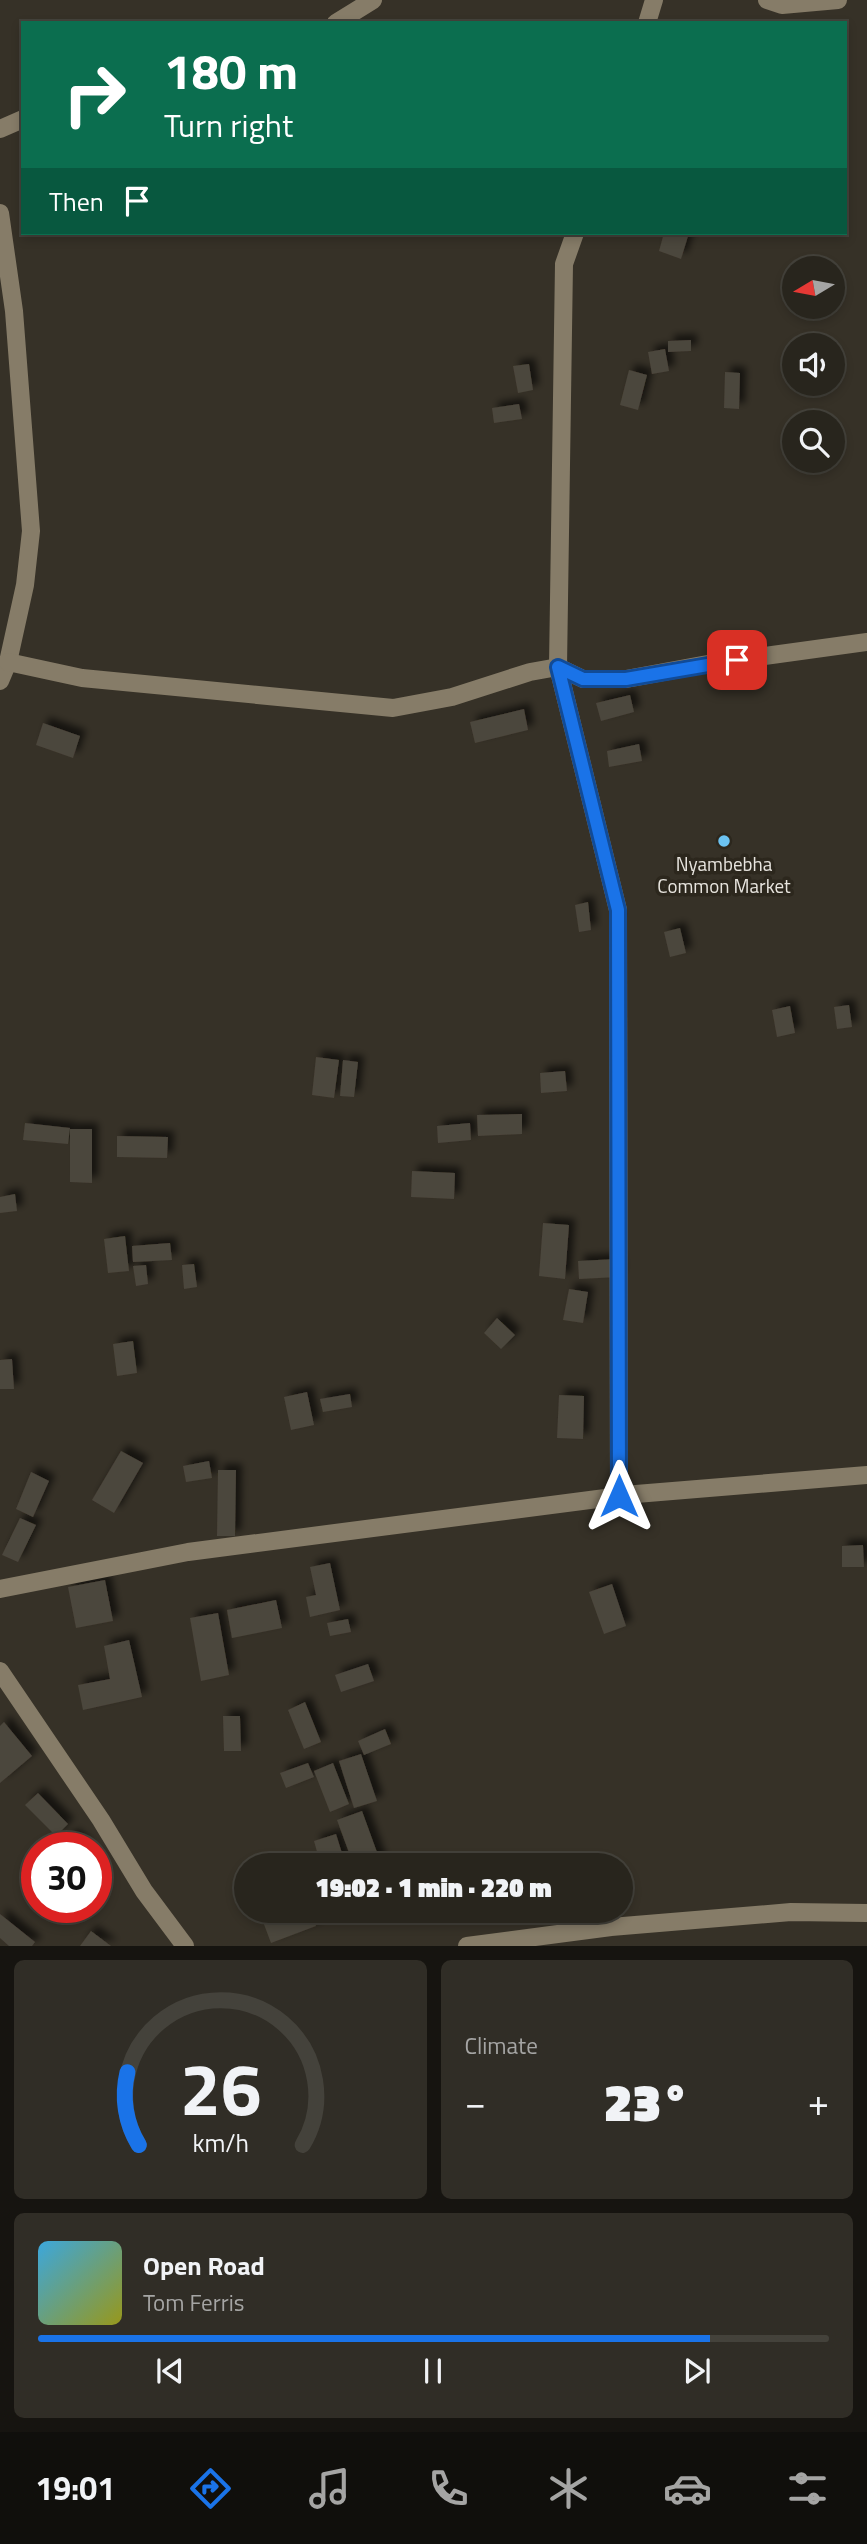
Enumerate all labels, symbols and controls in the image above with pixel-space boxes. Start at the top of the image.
text: 180 m [164,33,298,108]
icon: right [49,49,140,140]
text: Turn right [164,101,293,149]
text: Then [49,182,104,221]
icon: arrive [118,182,156,220]
north arrow [782,256,845,318]
map controls [782,256,845,473]
button: sound [782,333,845,396]
button: search [782,410,845,473]
pin [707,630,767,690]
icon: arrive [718,641,756,679]
marker: Nyambebha Common Market [716,833,732,849]
place label: Nyambebha Common Market [657,849,791,900]
position arrow [582,1459,656,1533]
speed limit sign: 30 [21,1832,112,1923]
text: 19:02 · 1 min · 220 m [315,1868,552,1907]
text: Climate [465,2028,538,2063]
text: 26 [179,2034,261,2144]
text: 23° [604,2062,690,2141]
text: − [465,2073,486,2131]
text: + [808,2073,829,2131]
text: km/h [192,2124,249,2162]
text: Open Road [143,2246,265,2285]
text: Tom Ferris [143,2285,244,2320]
icon: previous [151,2352,189,2390]
icon: pause [414,2352,452,2390]
icon: next [678,2352,716,2390]
text: 19:01 [35,2464,115,2512]
icon: directions [186,2464,235,2513]
icon: music [305,2464,354,2513]
icon: phone [424,2464,473,2513]
icon: climate [544,2464,593,2513]
icon: car [663,2464,712,2513]
icon: filters [783,2464,832,2513]

